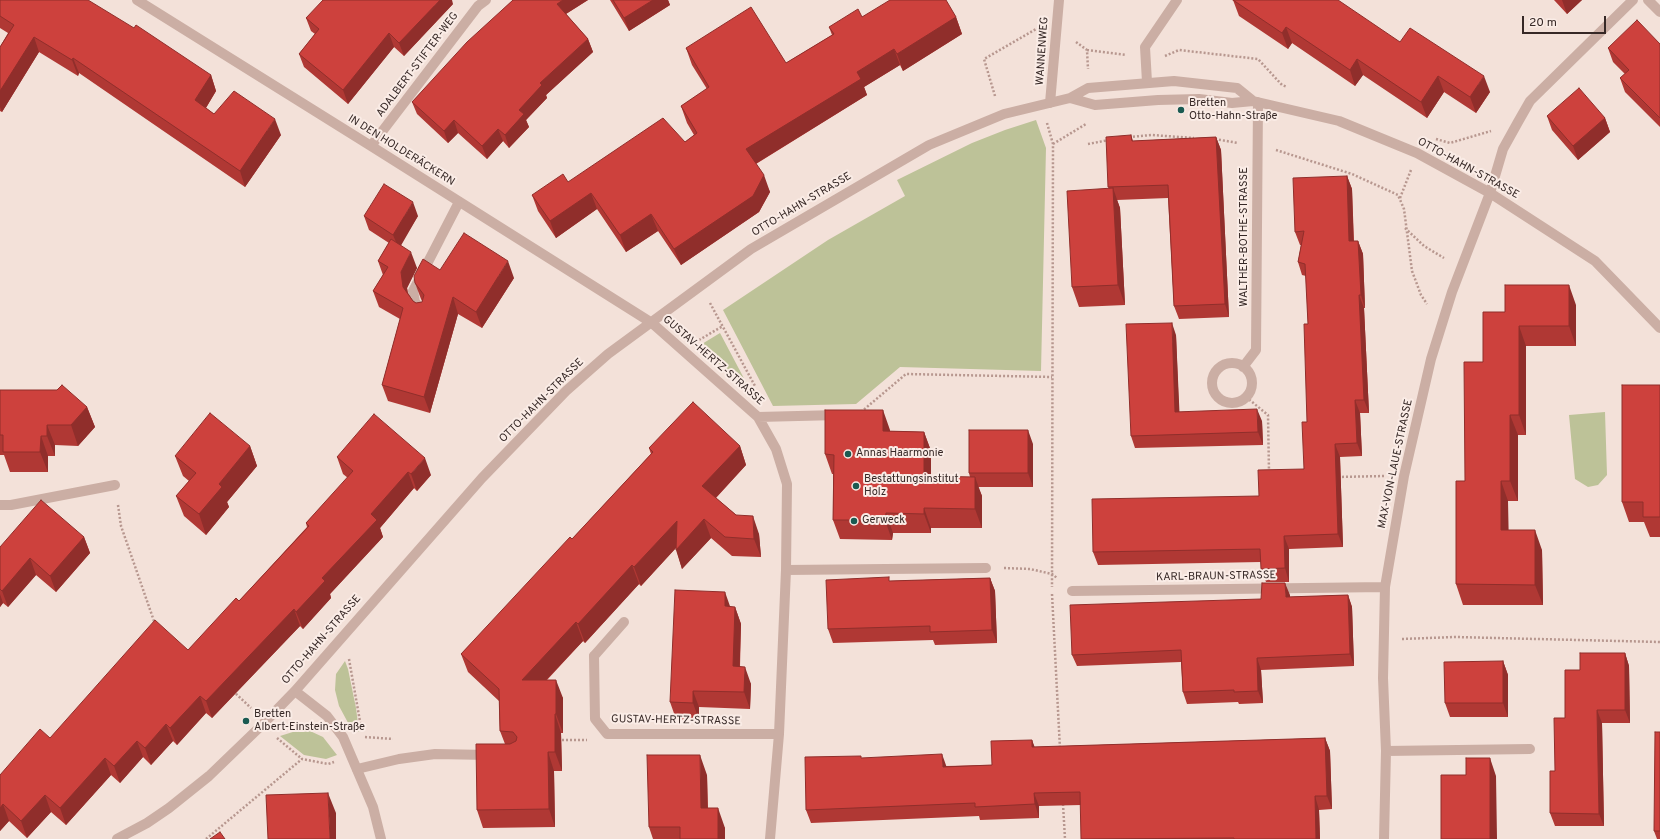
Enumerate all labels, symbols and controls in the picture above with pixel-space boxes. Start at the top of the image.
scale bar [1524,8,1608,34]
street label: ADALBERT-STIFTER-WEG [374,10,462,120]
text: 20 m [1529,15,1557,31]
street label: WANNENWEG [1034,16,1052,86]
place label: Bretten Otto-Hahn-Straße [1189,97,1278,123]
marker: Bretten Otto-Hahn-Straße [1176,105,1186,115]
street label: IN DEN HOLDERÄCKERN [345,113,457,189]
street label: OTTO-HAHN-STRASSE [1415,136,1521,202]
street label: WALTHER-BOTHE-STRASSE [1238,167,1252,307]
street label: OTTO-HAHN-STRASSE [750,170,854,240]
street label: GUSTAV-HERTZ-STRASSE [660,313,766,409]
street label: OTTO-HAHN-STRASSE [497,356,587,446]
street label: MAX-VON-LAUE-STRASSE [1376,398,1416,530]
place label: Annas Haarmonie [856,447,943,461]
marker: Annas Haarmonie [843,449,853,459]
place label: Bestattungsinstitut Holz [864,473,959,499]
marker: Bestattungsinstitut Holz [851,481,861,491]
place label: Gerweck [862,514,905,528]
marker: Gerweck [849,516,859,526]
street label: KARL-BRAUN-STRASSE [1156,569,1276,585]
street label: OTTO-HAHN-STRASSE [280,593,364,687]
place label: Bretten Albert-Einstein-Straße [254,708,365,734]
street label: GUSTAV-HERTZ-STRASSE [611,713,741,729]
marker: Bretten Albert-Einstein-Straße [241,716,251,726]

